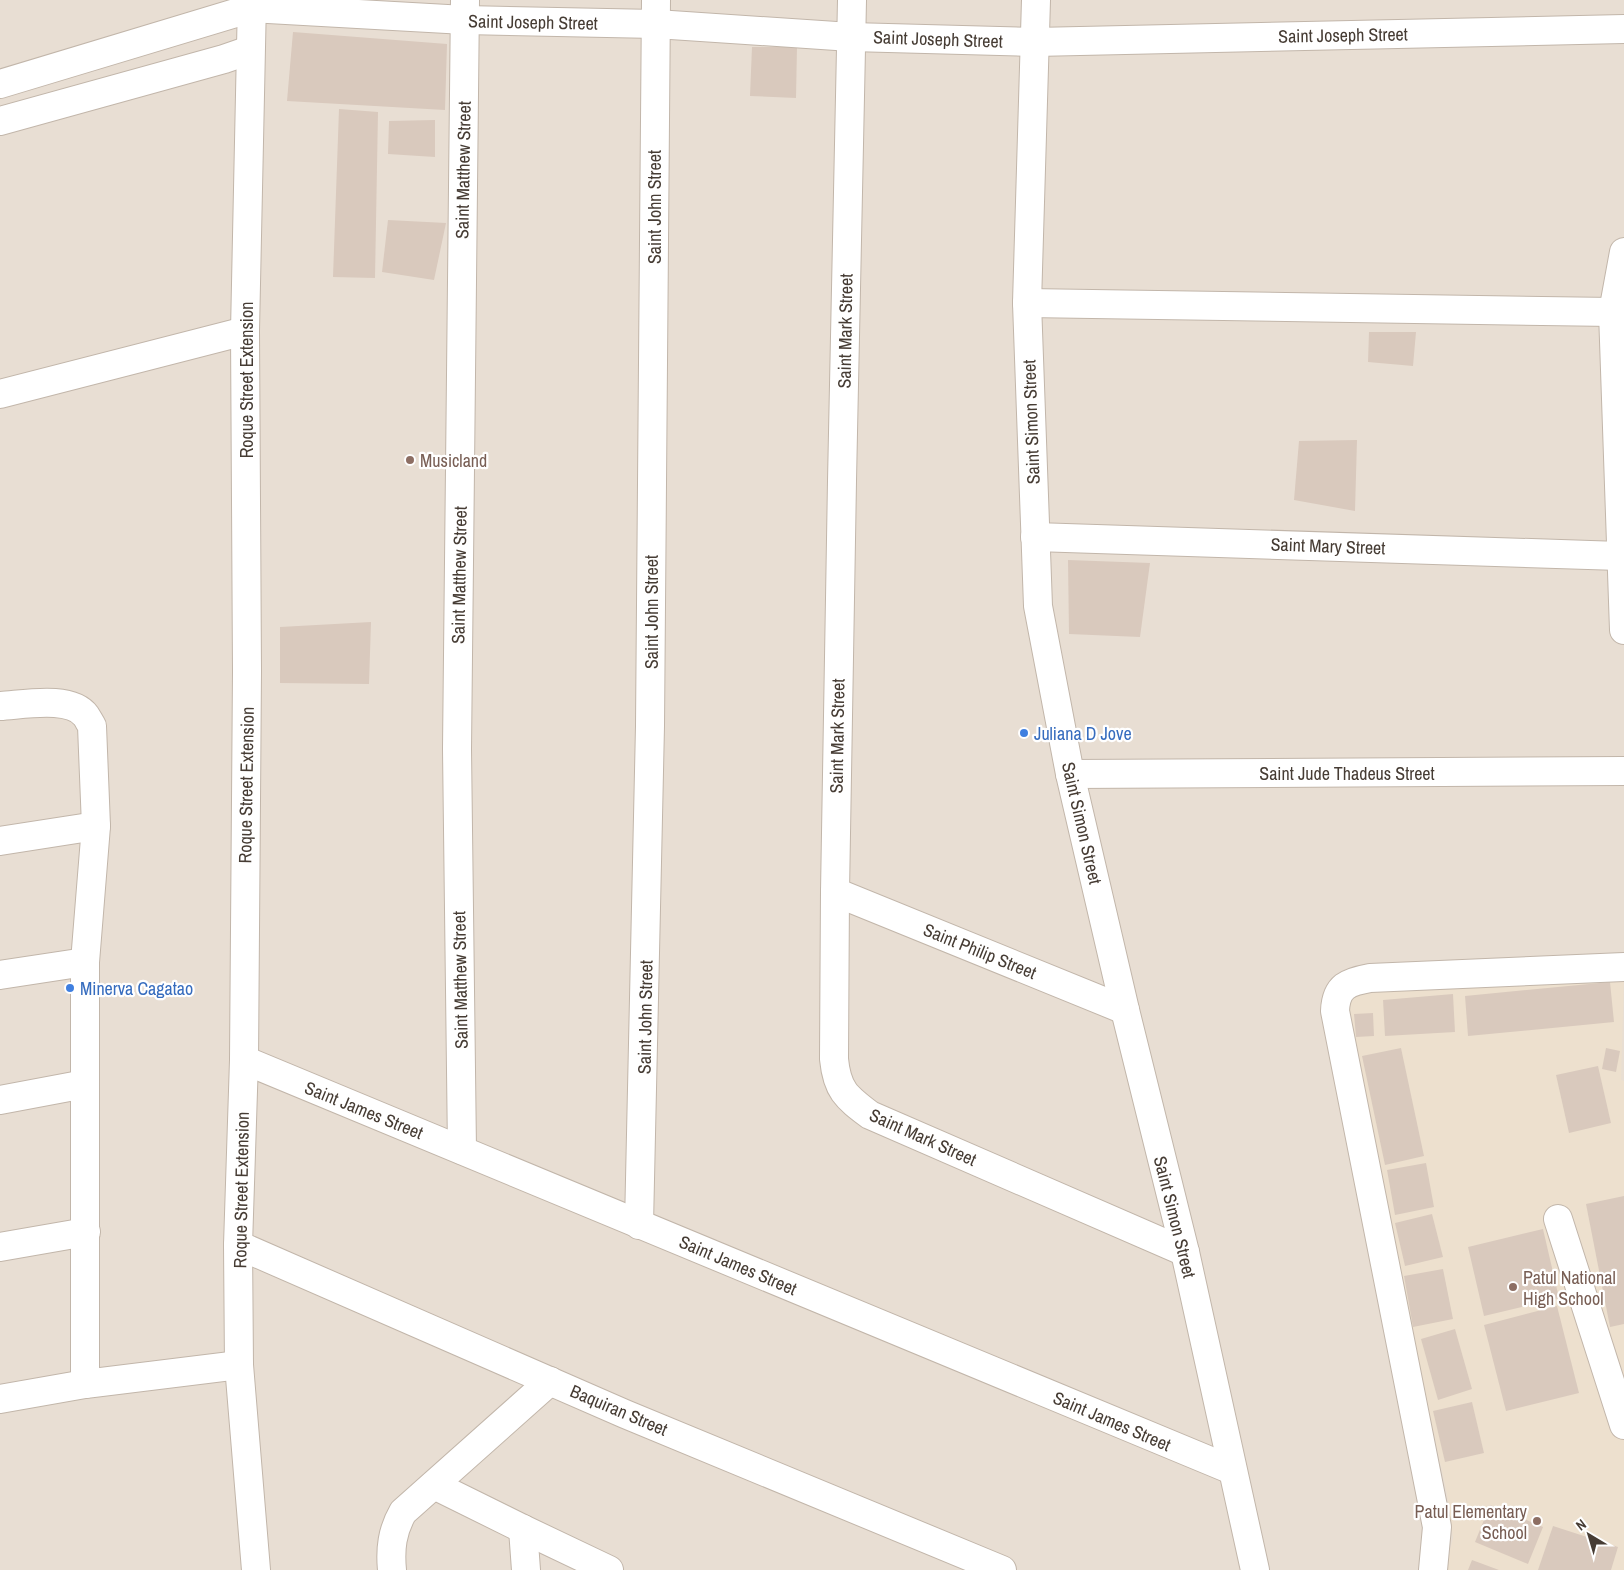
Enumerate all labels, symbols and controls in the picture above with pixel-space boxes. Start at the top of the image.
street label: Saint Joseph Street [468,8,598,36]
street label: Saint Joseph Street [1278,21,1408,49]
street label: Saint Joseph Street [873,24,1003,54]
street label: Saint Matthew Street [449,101,477,239]
street label: Saint John Street [642,150,667,264]
street label: Saint Mark Street [831,273,859,389]
street label: Roque Street Extension [234,302,259,458]
street label: Saint Simon Street [1016,359,1046,485]
place label: Musicland [420,448,487,473]
marker: Musicland [404,454,416,466]
street label: Saint Matthew Street [445,506,473,644]
street label: Saint Mary Street [1270,532,1386,560]
street label: Saint John Street [639,555,664,669]
street label: Saint Mark Street [823,678,851,794]
street label: Roque Street Extension [232,706,260,864]
place label: Juliana D Jove [1034,721,1132,746]
marker: Juliana D Jove [1018,727,1030,739]
street label: Saint Simon Street [1056,759,1108,887]
street label: Saint Jude Thadeus Street [1259,761,1435,786]
street label: Saint Matthew Street [446,911,474,1049]
street label: Saint Philip Street [920,917,1040,985]
street label: Saint John Street [632,960,658,1074]
place label: Minerva Cagatao [80,976,193,1001]
marker: Minerva Cagatao [64,982,76,994]
street label: Saint James Street [301,1075,427,1145]
street label: Saint Mark Street [865,1102,981,1172]
street label: Roque Street Extension [227,1111,255,1269]
street label: Saint Simon Street [1148,1153,1202,1281]
street label: Saint James Street [675,1229,801,1301]
place label: Patul National High School [1523,1265,1616,1311]
marker: Patul National High School [1507,1281,1519,1293]
street label: Baquiran Street [567,1378,671,1442]
street label: Saint James Street [1049,1385,1175,1457]
place label: Patul Elementary School [1415,1499,1528,1545]
north arrow [1564,1510,1614,1560]
marker: Patul Elementary School [1531,1515,1543,1527]
text: N [1572,1515,1590,1534]

